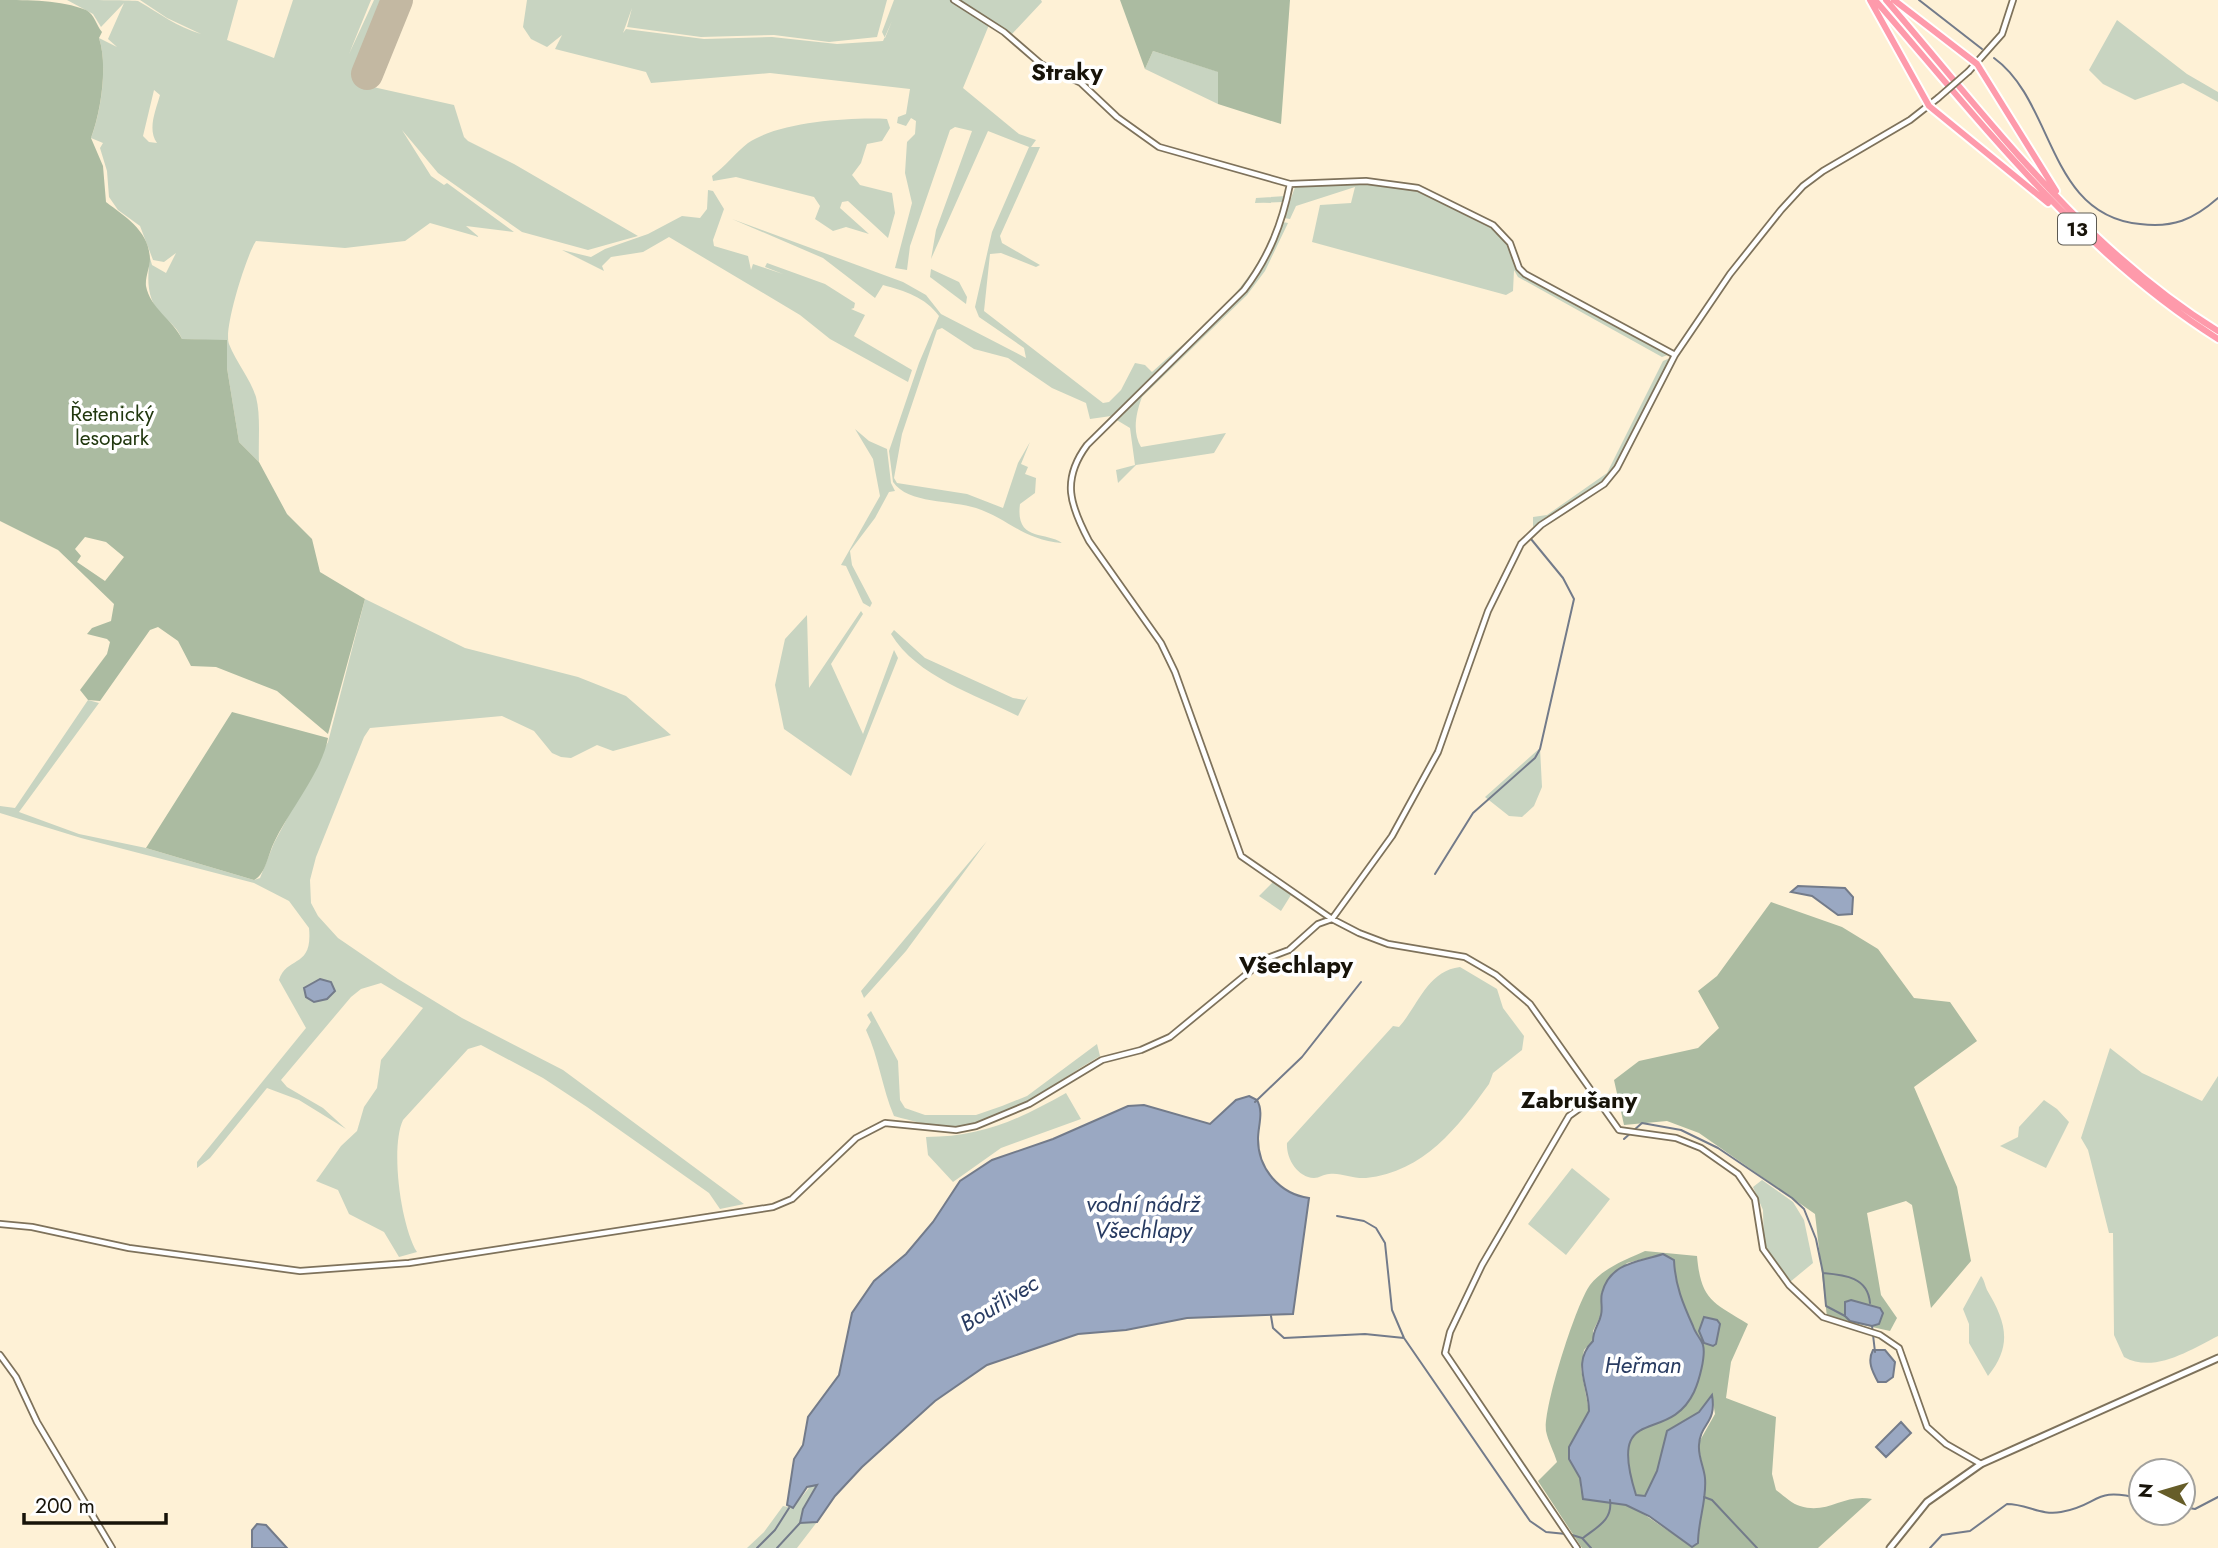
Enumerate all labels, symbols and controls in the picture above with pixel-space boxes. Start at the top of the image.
district label: Straky [1031,54,1104,89]
road number: 13 [2058,214,2096,244]
park label: Řetenický lesopark [70,399,155,453]
district label: Všechlapy [1238,947,1354,982]
district label: Zabrušany [1521,1082,1638,1117]
water label: vodní nádrž Všechlapy [1086,1187,1202,1247]
water label: Bouřlivec [953,1266,1045,1340]
water label: Heřman [1605,1348,1681,1382]
north arrow [2127,1457,2197,1527]
scale bar [24,1482,166,1526]
text: N [2131,1482,2160,1499]
text: 200 m [35,1491,95,1521]

